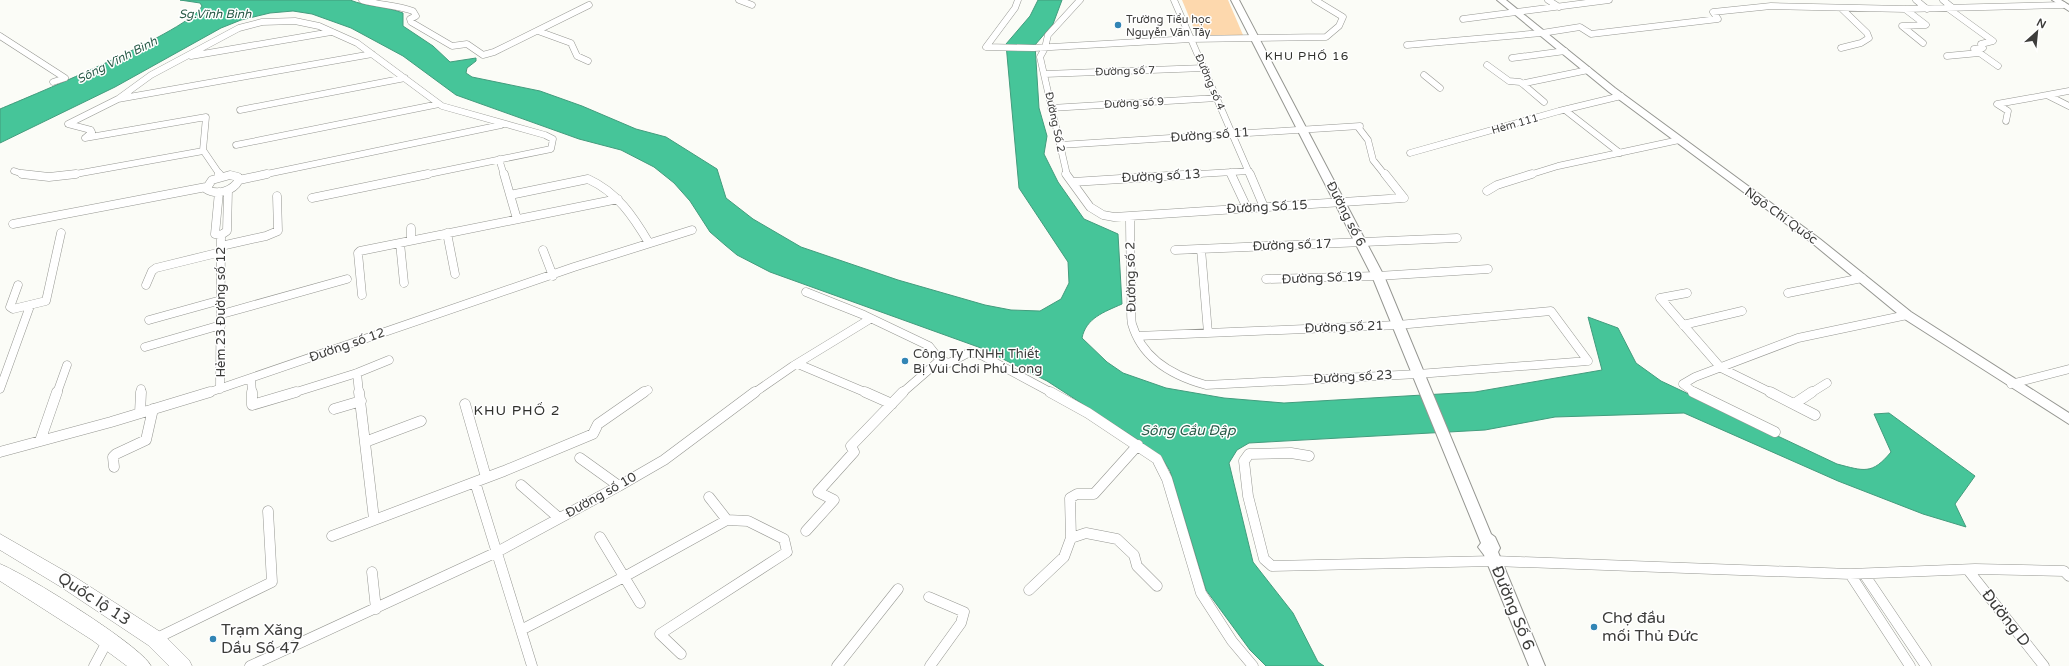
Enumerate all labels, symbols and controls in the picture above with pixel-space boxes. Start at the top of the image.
water label: Sg.Vĩnh Bình [179,7,252,21]
north arrow [2017,12,2057,52]
place label: Trường Tiểu học Nguyễn Văn Tây [1126,13,1211,39]
text: N [2034,16,2048,31]
marker: Trường Tiểu học Nguyễn Văn Tây [1113,20,1123,30]
water label: Sông Vĩnh Bình [75,33,160,86]
district label: KHU PHỐ 16 [1265,49,1349,63]
street label: Đường số 4 [1192,52,1228,112]
street label: Đường số 7 [1095,63,1155,79]
street label: Đường Số 2 [1042,91,1068,153]
street label: Đường số 9 [1104,95,1164,111]
street label: Hẻm 111 [1490,111,1540,137]
street label: Đường số 11 [1170,124,1250,146]
street label: Đường số 13 [1121,166,1201,186]
street label: Đường số 6 [1323,179,1369,249]
street label: Ngô Chí Quốc [1741,184,1821,248]
street label: Đường Số 15 [1226,197,1308,217]
street label: Đường số 17 [1252,236,1332,254]
street label: Đường số 2 [1122,241,1140,313]
street label: Hẻm 23 Đường số 12 [213,246,229,378]
street label: Đường Số 19 [1281,269,1363,287]
street label: Đường số 21 [1304,318,1384,336]
street label: Đường số 12 [307,325,387,365]
place label: Công Ty TNHH Thiết Bị Vui Chơi Phú Long [913,346,1042,377]
marker: Công Ty TNHH Thiết Bị Vui Chơi Phú Long [900,356,910,366]
street label: Đường số 23 [1313,367,1393,387]
district label: KHU PHỐ 2 [474,402,560,419]
water label: Sông Cầu Đập [1141,422,1237,439]
street label: Đường số 10 [563,469,639,521]
street label: Đường Số 6 [1487,563,1539,653]
street label: Quốc lộ 13 [54,568,134,630]
street label: Đường D [1977,585,2035,651]
place label: Chợ đầu mối Thủ Đức [1602,608,1698,646]
place label: Trạm Xăng Dầu Số 47 [221,620,303,658]
marker: Chợ đầu mối Thủ Đức [1589,622,1599,632]
marker: Trạm Xăng Dầu Số 47 [208,634,218,644]

